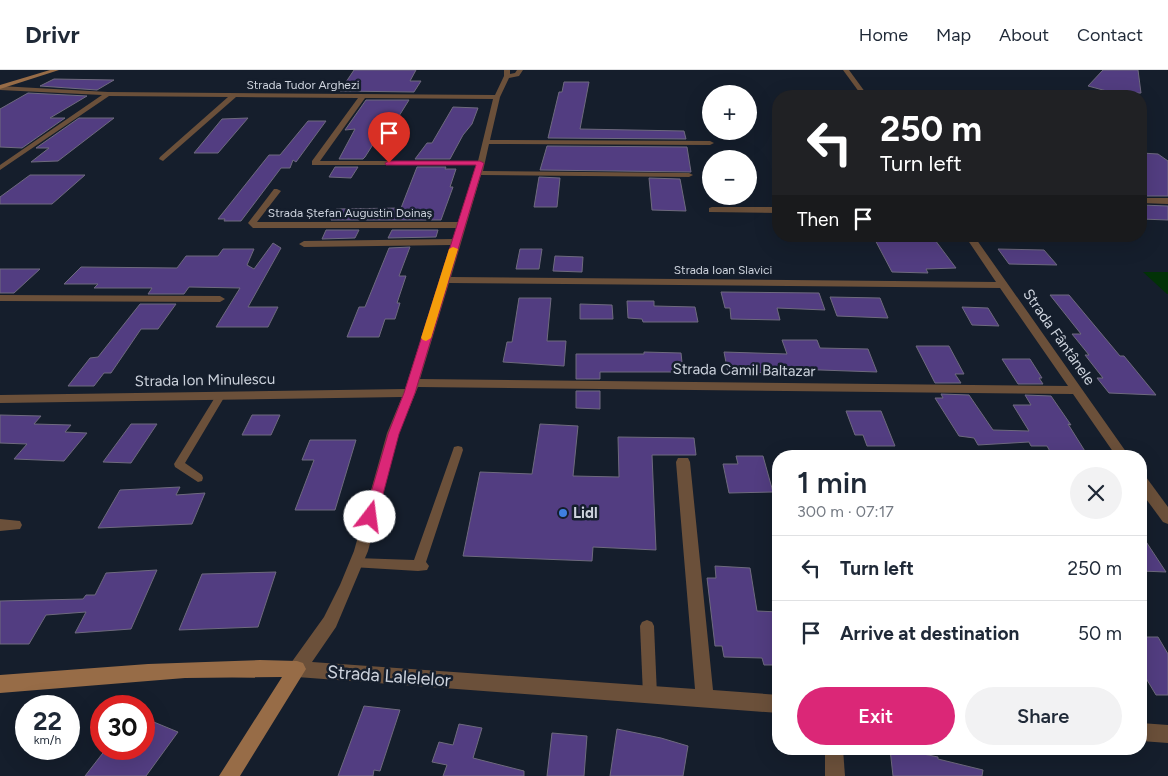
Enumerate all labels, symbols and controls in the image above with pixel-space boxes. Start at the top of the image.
text: Drivr [25,20,80,49]
text: Home [859,24,908,46]
text: Map [936,24,971,46]
text: About [999,24,1049,46]
text: Contact [1077,24,1143,46]
street label: Strada Tudor Arghezi [246,78,360,92]
map controls [702,85,757,205]
button: + [702,85,757,140]
text: 250 m [880,108,982,150]
icon: left [797,110,862,175]
pin [368,112,410,163]
icon: arrive [375,119,403,147]
button: − [702,150,757,205]
text: Turn left [880,150,962,177]
icon: arrive [849,205,877,233]
street label: Strada Ștefan Augustin Doinaș [268,206,433,220]
text: Then [797,208,839,231]
street label: Strada Ioan Slavici [674,263,772,277]
street label: Strada Fântânele [1019,285,1099,389]
street label: Strada Camil Baltazar [672,360,816,380]
street label: Strada Ion Minulescu [135,370,275,390]
text: 1 min [797,464,867,501]
button: close [1070,467,1122,519]
position arrow [343,490,395,542]
text: 300 m · 07:17 [797,502,894,521]
place label: Lidl [573,504,598,522]
marker: Lidl [557,507,569,519]
icon: left [797,554,825,582]
text: Turn left [840,557,914,580]
text: 250 m [1067,557,1122,580]
icon: arrive [797,619,825,647]
text: Arrive at destination [840,622,1019,645]
text: 50 m [1078,622,1122,645]
street label: Strada Lalelelor [326,661,452,691]
button: Exit [797,687,955,745]
button: Share [965,687,1122,745]
speed limit sign: 30 [90,695,155,760]
text: 22 [33,706,62,736]
text: km/h [34,733,61,747]

